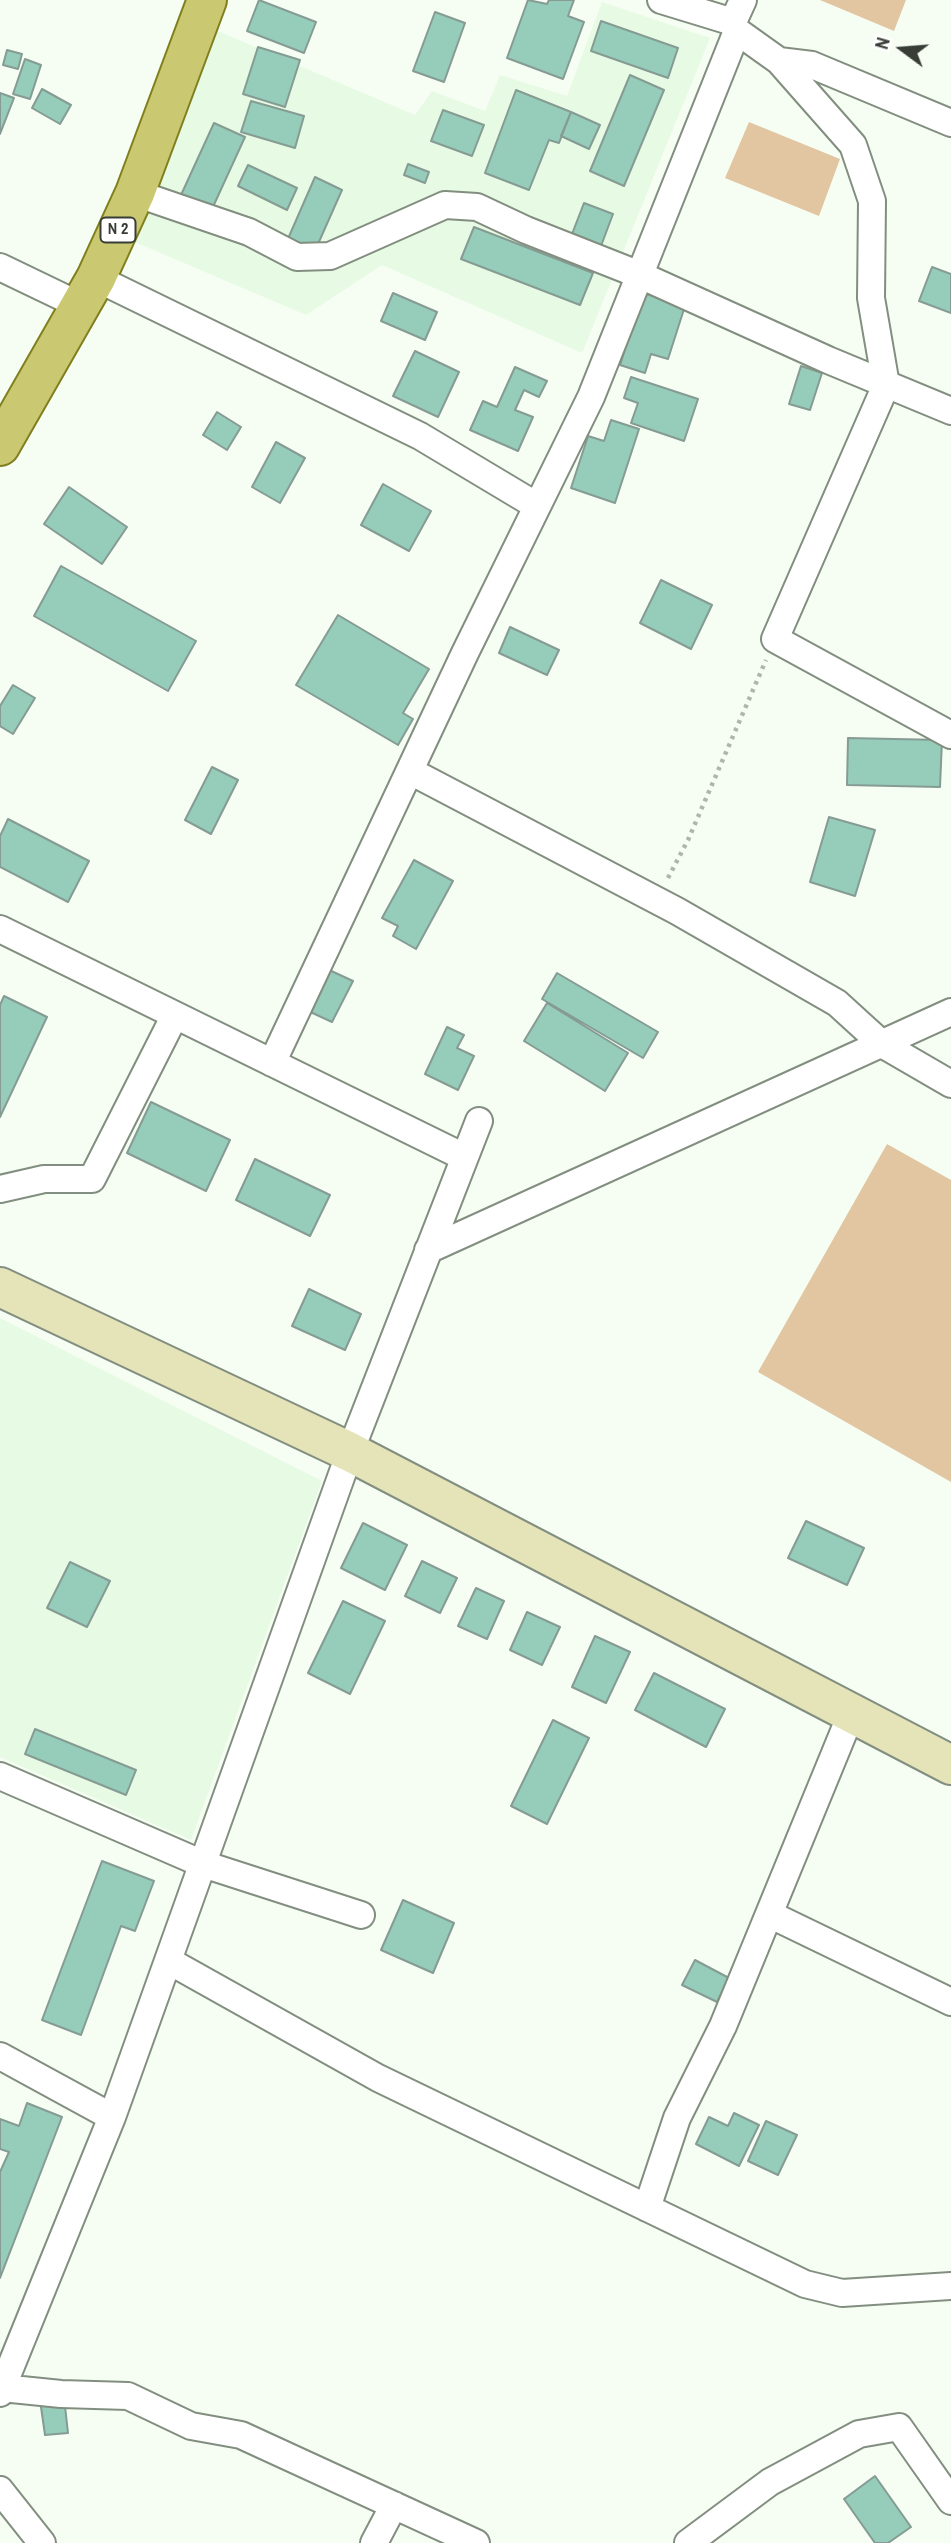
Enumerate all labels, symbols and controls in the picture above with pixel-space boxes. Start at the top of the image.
north arrow [867,14,937,84]
text: N [868,34,896,52]
road number: N 2 [100,218,136,242]

